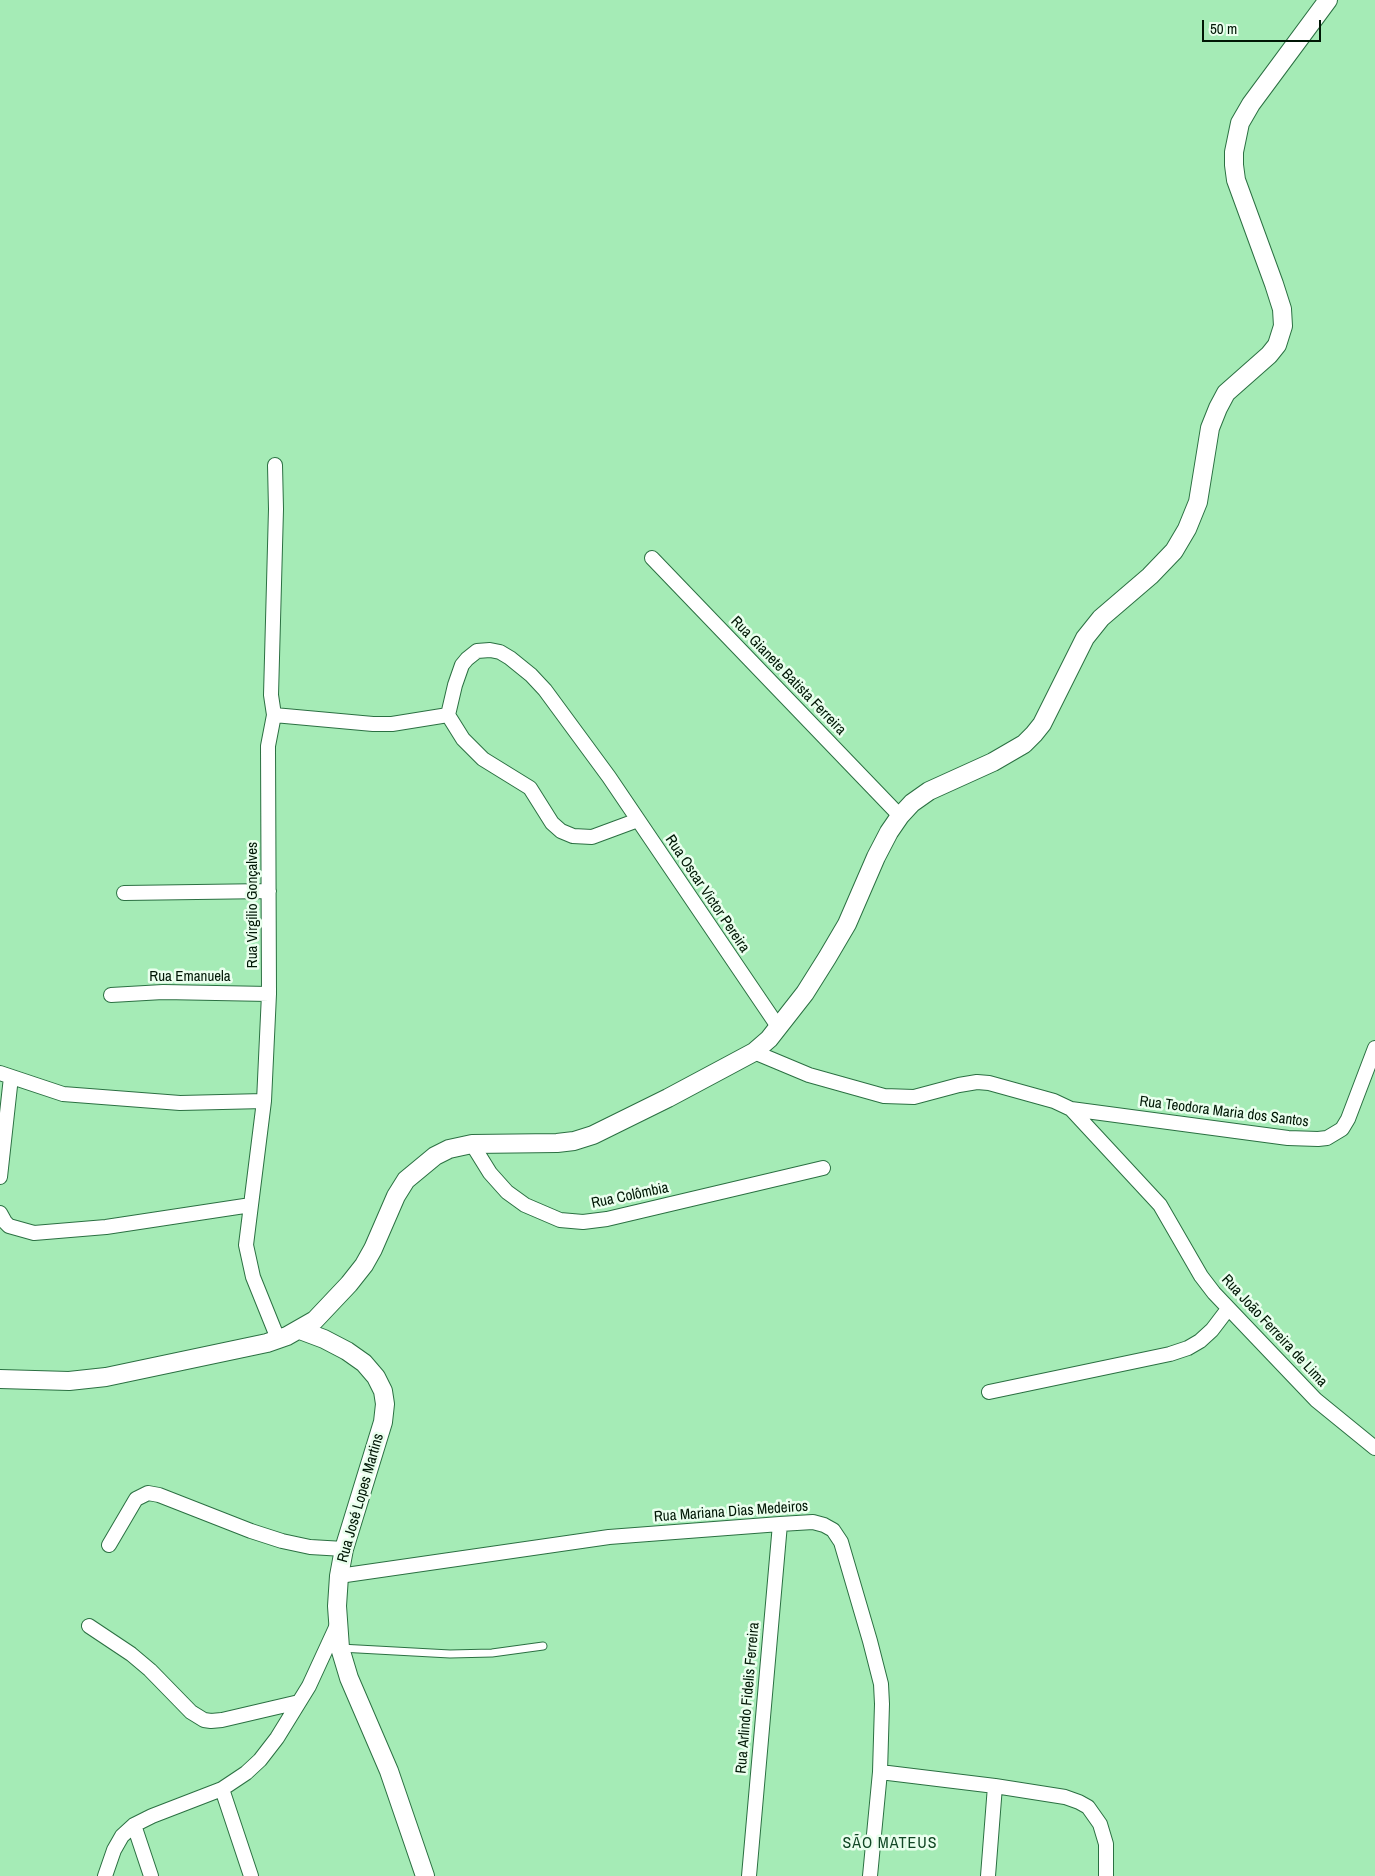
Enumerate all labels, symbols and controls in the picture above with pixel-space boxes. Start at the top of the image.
scale bar [1205,10,1324,42]
text: 50 m [1210,18,1237,39]
street label: Rua Gianete Batista Ferreira [727,613,849,739]
street label: Rua Oscar Victor Pereira [661,832,753,956]
street label: Rua Virgilio Gonçalves [244,842,262,968]
street label: Rua Emanuela [149,968,231,986]
street label: Rua Teodora Maria dos Santos [1138,1093,1310,1131]
street label: Rua Colômbia [590,1179,670,1213]
street label: Rua João Ferreira de Lima [1217,1271,1331,1391]
street label: Rua José Lopes Martins [334,1431,388,1565]
street label: Rua Mariana Dias Medeiros [653,1498,809,1526]
street label: Rua Arlindo Fidelis Ferreira [732,1622,764,1774]
district label: SÃO MATEUS [841,1834,939,1854]

